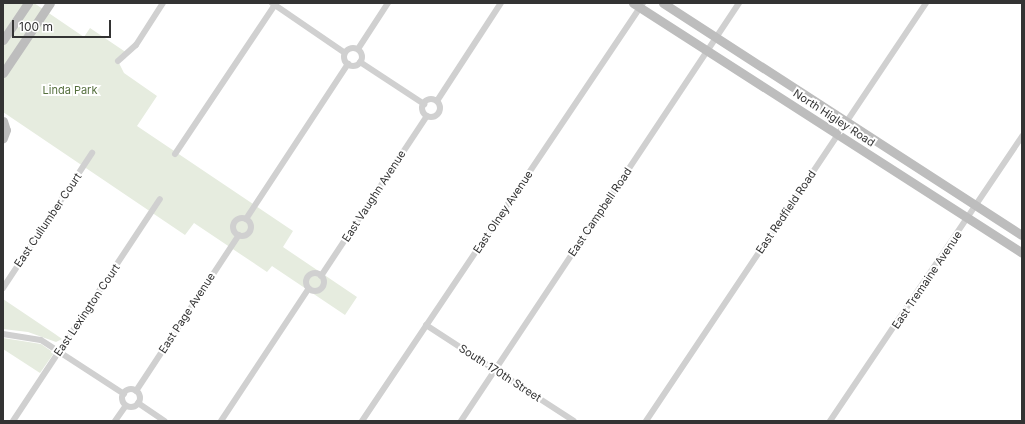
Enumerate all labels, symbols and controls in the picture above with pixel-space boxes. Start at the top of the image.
scale bar [14,12,113,38]
text: 100 m [19,19,53,34]
park label: Linda Park [43,83,97,97]
street label: North Higley Road [791,87,877,149]
street label: East Vaughn Avenue [339,148,409,244]
street label: East Campbell Road [565,165,635,259]
street label: East Olney Avenue [470,168,536,256]
street label: East Redfield Road [753,168,819,256]
street label: East Cullumber Court [12,170,84,270]
street label: East Tremaine Avenue [889,229,965,331]
street label: East Lexington Court [51,261,123,359]
street label: East Page Avenue [156,270,218,356]
street label: South 170th Street [456,342,544,404]

